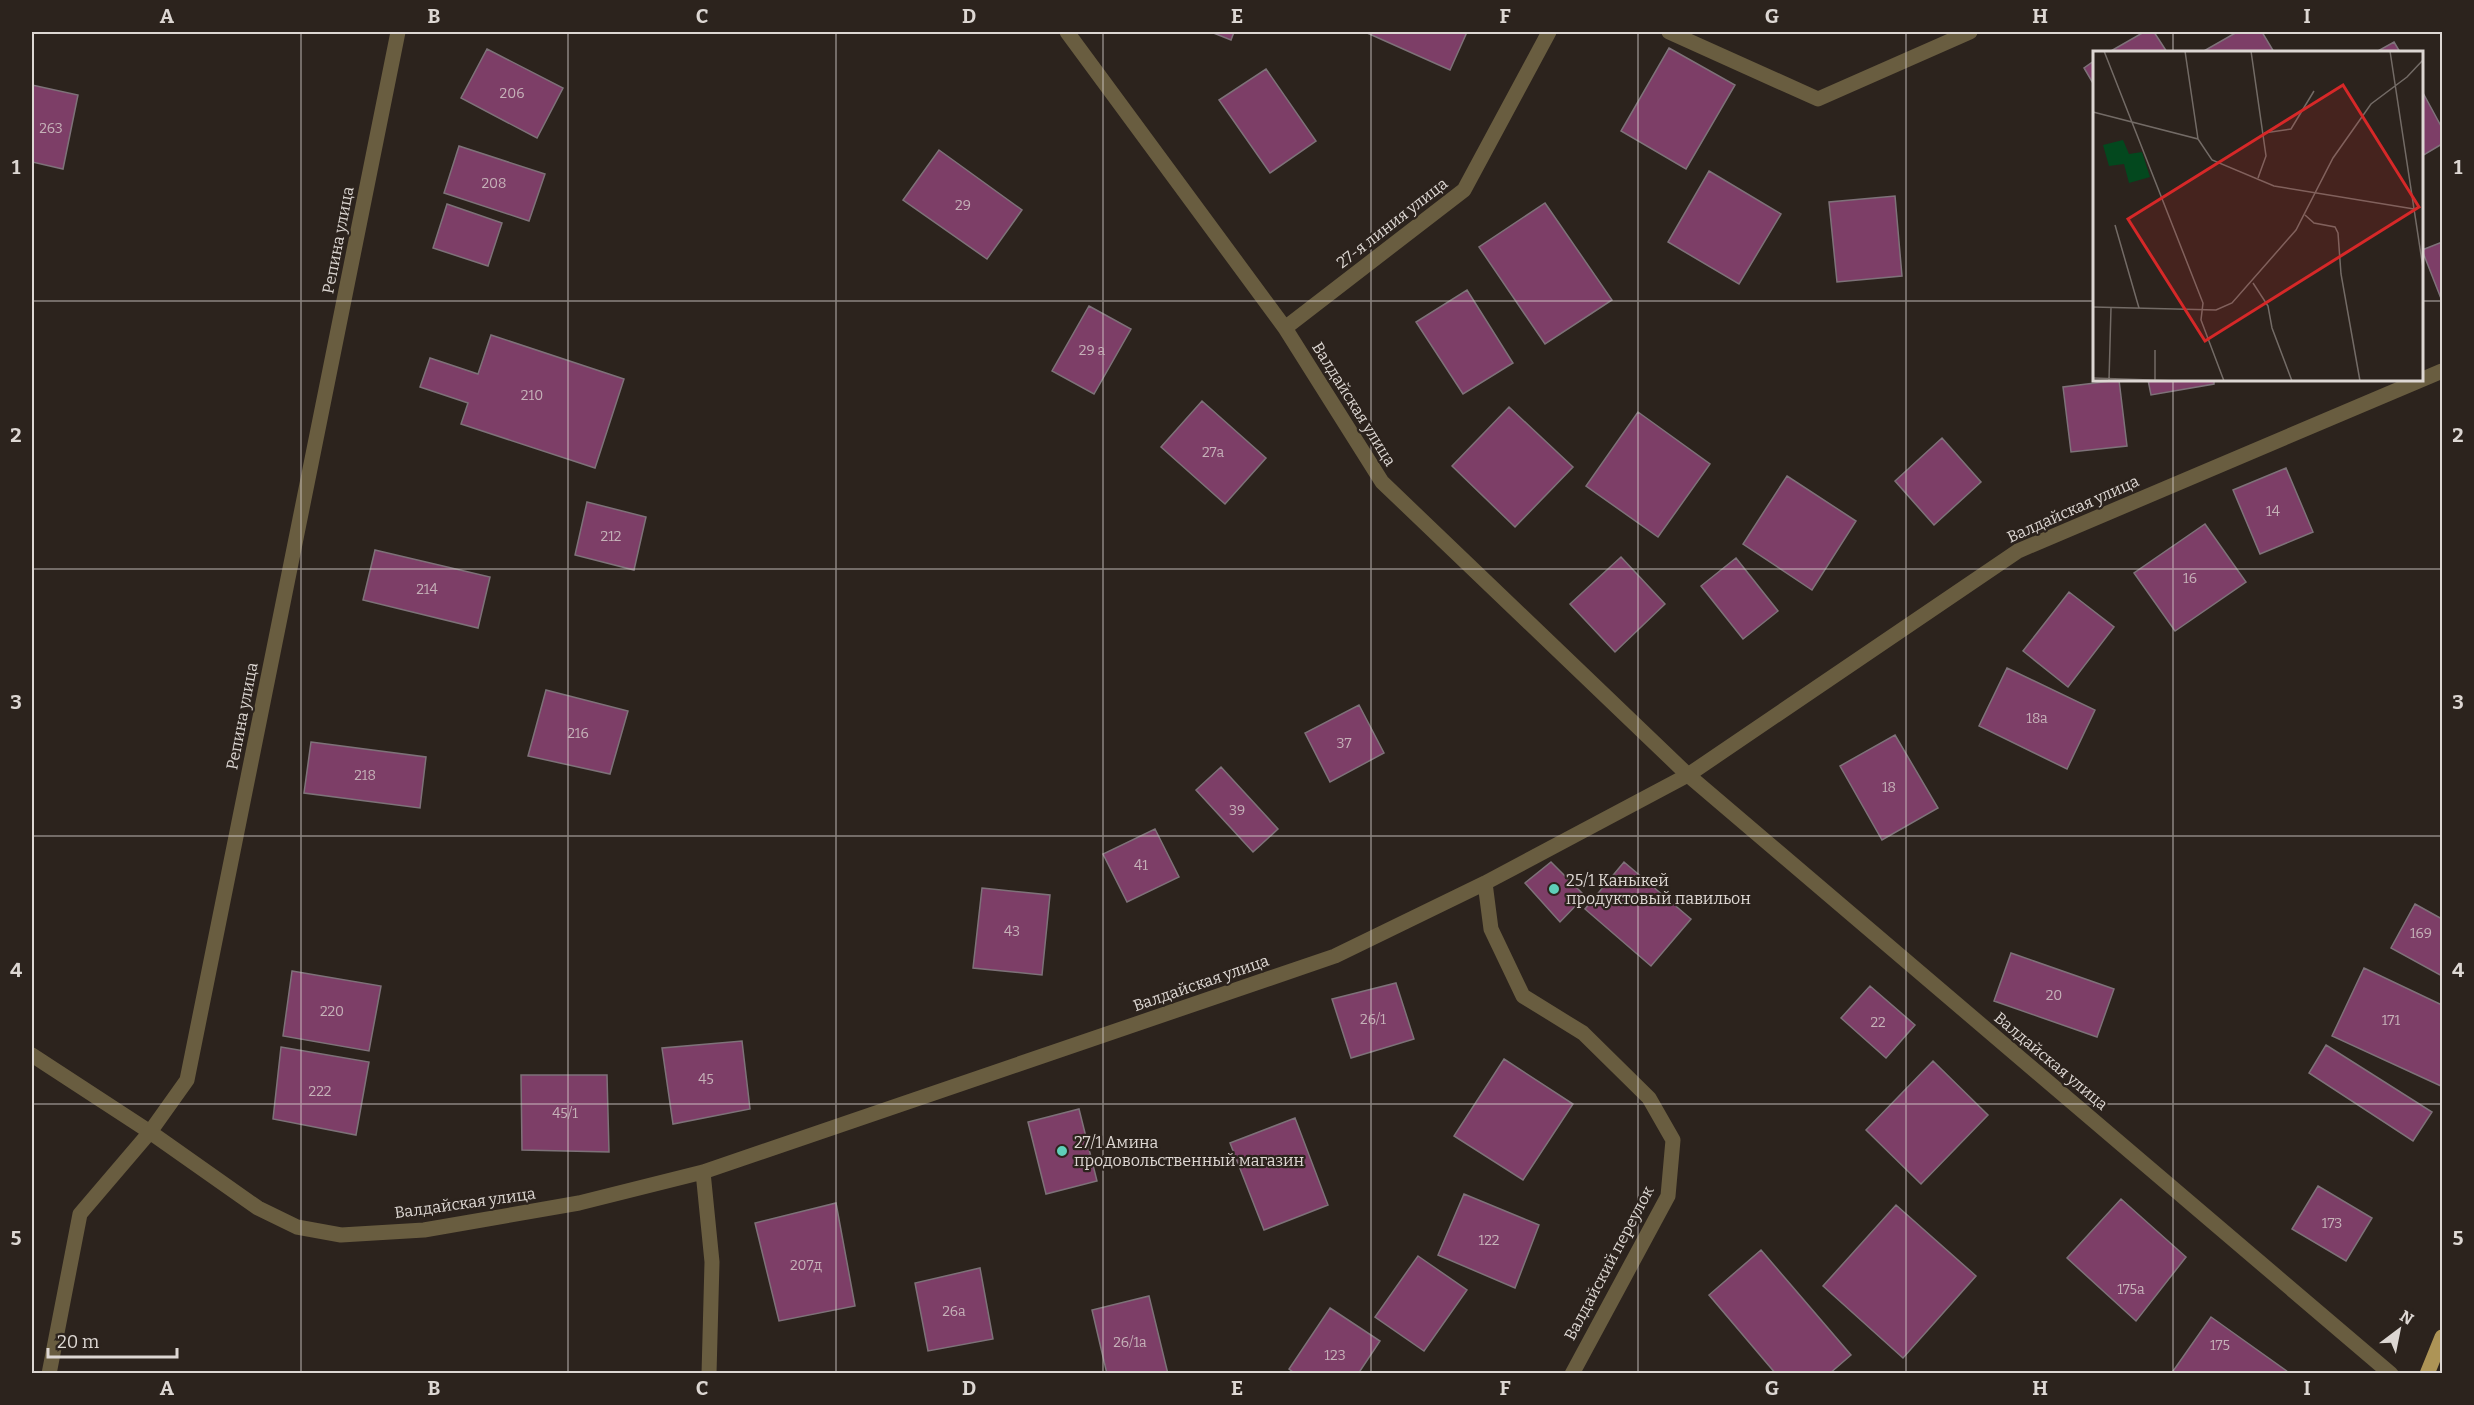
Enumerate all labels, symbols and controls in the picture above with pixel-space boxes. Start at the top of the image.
text: A [160,4,175,28]
text: B [428,4,441,28]
text: C [696,4,708,28]
text: D [962,4,976,28]
text: E [1231,4,1243,28]
text: F [1499,4,1511,28]
text: G [1765,4,1779,28]
text: H [2032,4,2048,28]
text: I [2303,4,2311,28]
inset map [2093,51,2423,381]
house number: 206 [500,85,524,102]
house number: 263 [39,120,63,137]
text: 1 [12,155,21,179]
text: 1 [2454,155,2463,179]
street label: 27-я линия улица [1333,174,1451,272]
house number: 208 [481,175,507,192]
street label: Репина улица [318,185,358,295]
house number: 29 [955,197,971,214]
street label: Валдайская улица [1308,339,1400,470]
house number: 29 а [1079,342,1105,359]
house number: 210 [521,387,543,404]
text: 2 [10,423,22,447]
text: 2 [2452,423,2464,447]
house number: 27а [1202,444,1224,461]
street label: Валдайская улица [2004,471,2142,547]
house number: 14 [2266,503,2280,520]
house number: 212 [601,528,621,545]
house number: 16 [2183,570,2197,587]
house number: 214 [416,581,438,598]
street label: Репина улица [222,661,262,771]
text: 3 [10,690,22,714]
text: 3 [2452,690,2464,714]
house number: 18а [2026,710,2048,727]
house number: 216 [567,725,589,742]
house number: 37 [1336,735,1352,752]
house number: 218 [354,767,376,784]
house number: 18 [1882,779,1896,796]
house number: 39 [1229,802,1245,819]
house number: 41 [1134,857,1148,874]
place label: 25/1 Каныкей продуктовый павильон [1566,871,1751,908]
marker: 25/1 Каныкей продуктовый павильон [1547,882,1561,896]
house number: 43 [1004,923,1020,940]
house number: 169 [2410,925,2432,942]
street label: Валдайская улица [1131,951,1272,1015]
text: 4 [10,958,22,982]
text: 4 [2452,958,2464,982]
house number: 20 [2046,987,2062,1004]
house number: 220 [320,1003,344,1020]
street label: Валдайская улица [1990,1008,2112,1114]
house number: 26/1 [1360,1011,1386,1028]
house number: 171 [2382,1012,2400,1029]
house number: 22 [1870,1014,1886,1031]
house number: 45 [698,1071,714,1088]
house number: 222 [309,1083,331,1100]
house number: 45/1 [552,1105,578,1122]
place label: 27/1 Амина продовольственный магазин [1074,1133,1304,1170]
marker: 27/1 Амина продовольственный магазин [1055,1144,1069,1158]
street label: Валдайский переулок [1560,1182,1658,1343]
street label: Валдайская улица [393,1184,537,1222]
house number: 173 [2322,1215,2342,1232]
text: 5 [11,1226,22,1250]
text: 5 [2453,1226,2464,1250]
house number: 122 [1479,1232,1499,1249]
house number: 207д [790,1257,823,1274]
house number: 175а [2117,1281,2145,1298]
north arrow [2369,1300,2429,1360]
house number: 26а [942,1303,966,1320]
text: N [2396,1306,2417,1329]
scale bar [48,1321,177,1359]
text: 20 m [57,1331,99,1353]
house number: 26/1а [1113,1334,1147,1351]
house number: 175 [2210,1337,2230,1354]
house number: 123 [1324,1347,1346,1364]
text: A [160,1376,175,1400]
text: B [428,1376,441,1400]
text: C [696,1376,708,1400]
text: D [962,1376,976,1400]
text: E [1231,1376,1243,1400]
text: F [1499,1376,1511,1400]
text: G [1765,1376,1779,1400]
text: H [2032,1376,2048,1400]
text: I [2303,1376,2311,1400]

